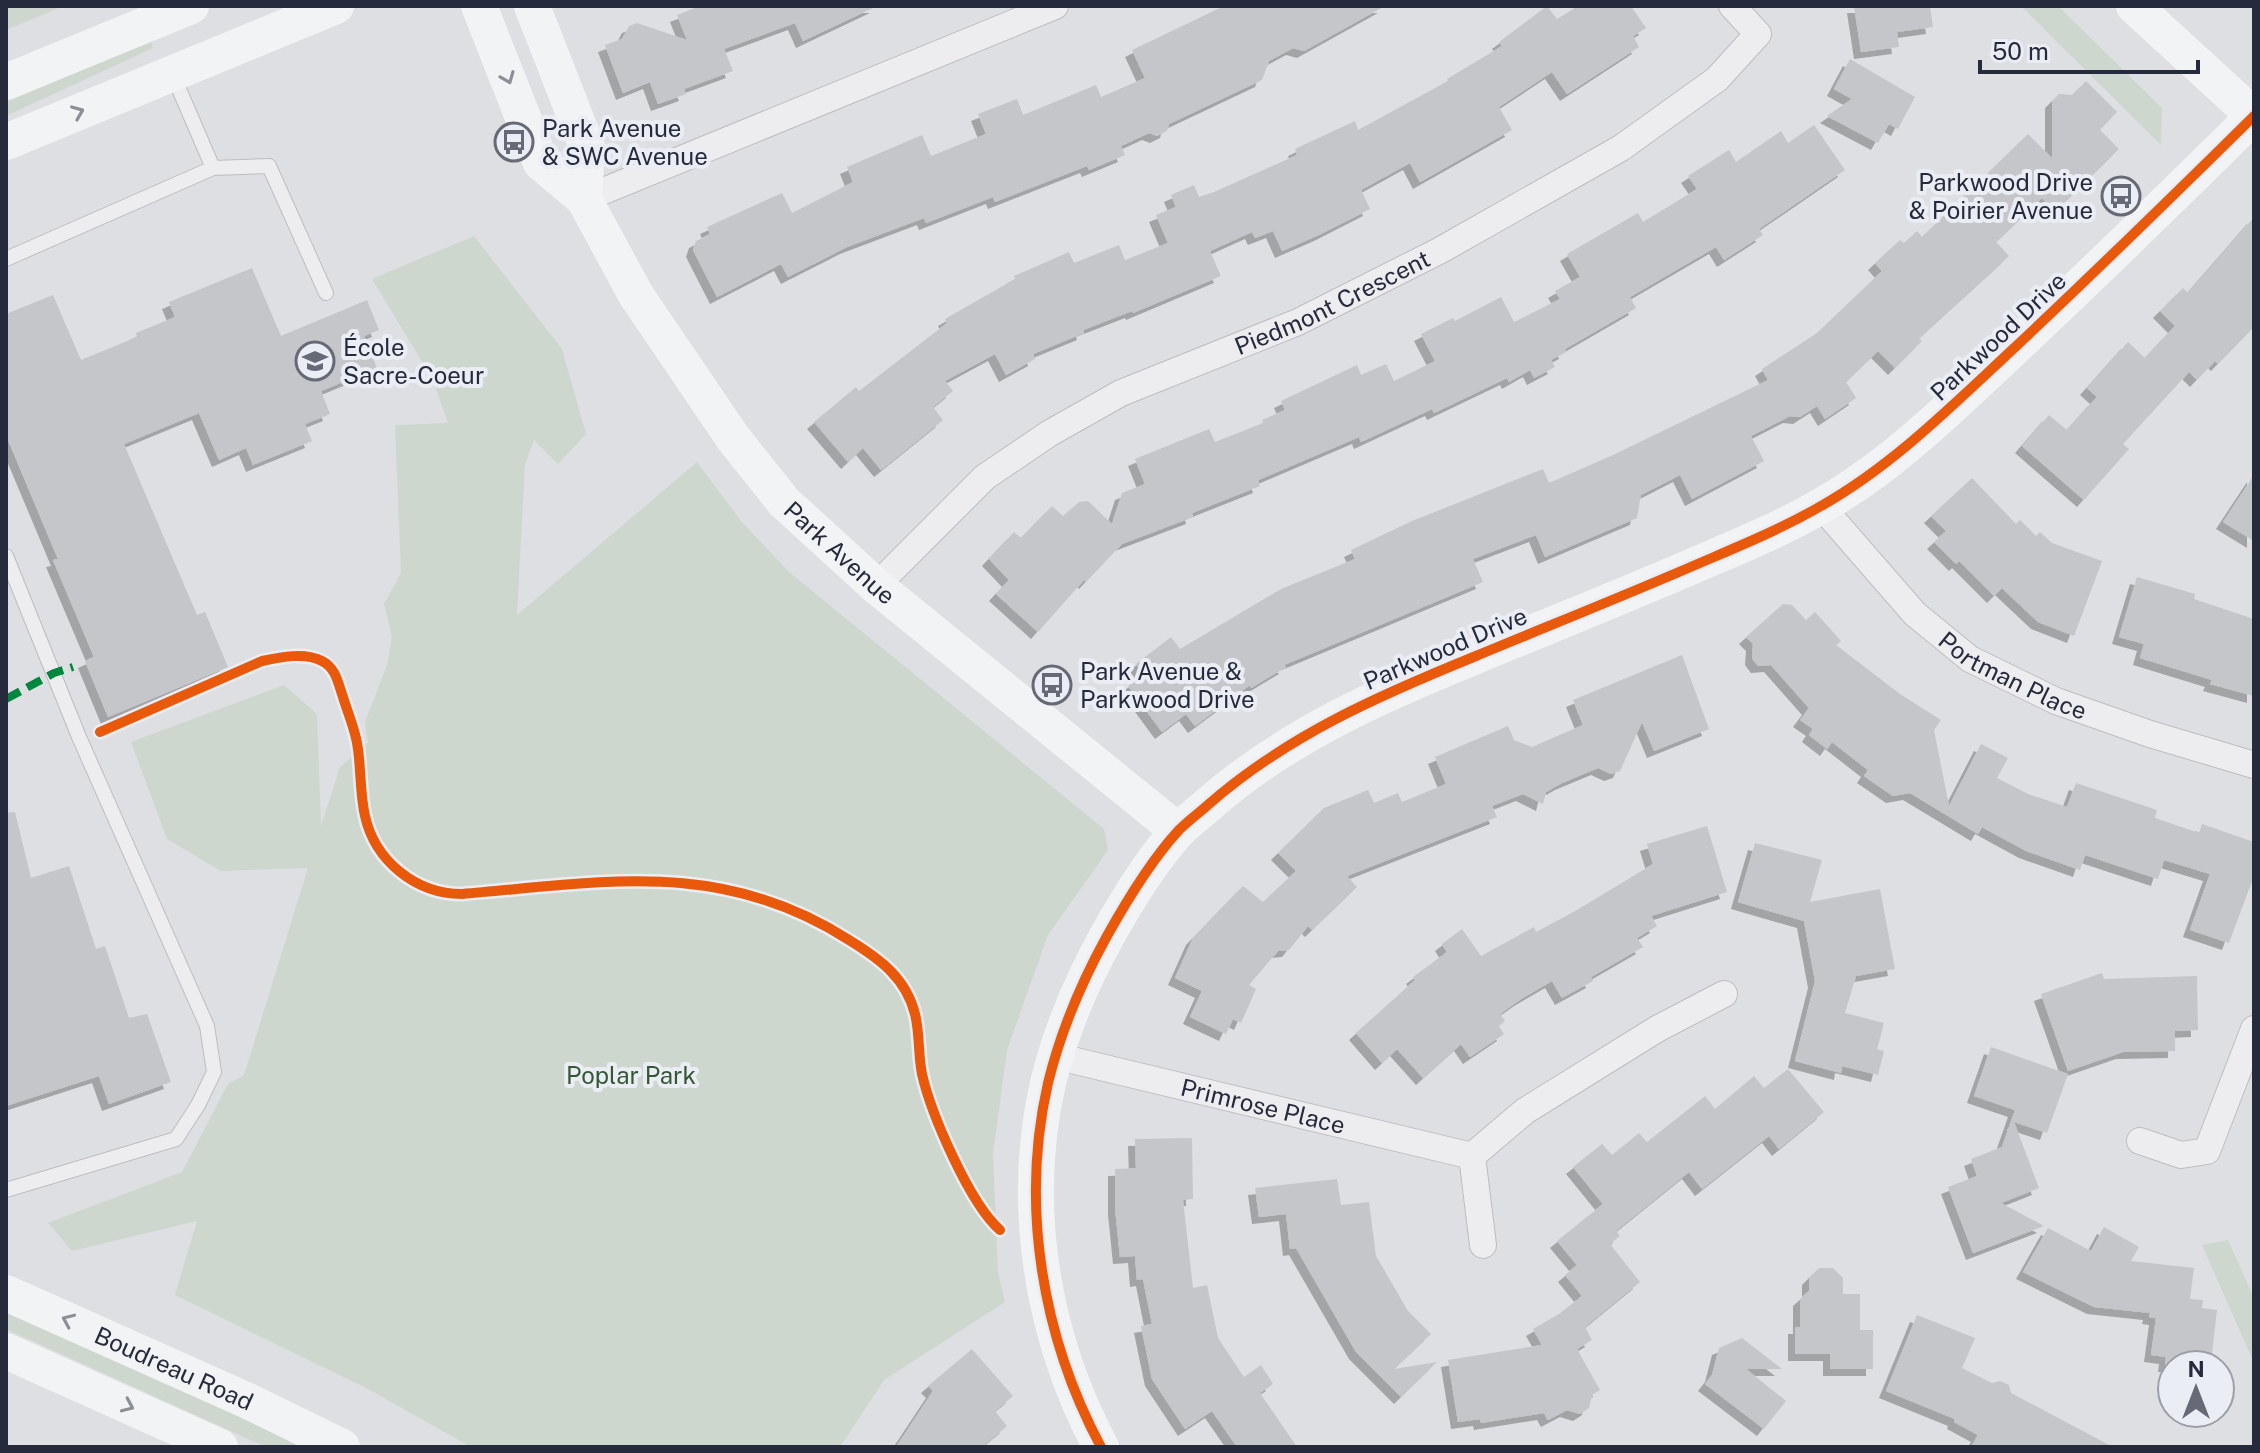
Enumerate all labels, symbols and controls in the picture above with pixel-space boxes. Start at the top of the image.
scale bar [1980,24,2198,74]
text: 50 m [1992,37,2049,65]
one-way arrow [498,70,514,84]
one-way arrow [70,106,84,122]
place label: Park Avenue & SWC Avenue [542,114,708,170]
bus stop icon: Park Avenue & SWC Avenue [493,121,535,163]
place label: Parkwood Drive & Poirier Avenue [1909,168,2093,224]
bus stop icon: Parkwood Drive & Poirier Avenue [2100,175,2142,217]
street label: Piedmont Crescent [1230,244,1434,360]
street label: Parkwood Drive [1925,266,2071,406]
place label: École Sacre-Coeur [343,333,484,389]
school or university icon: École Sacre-Coeur [294,340,336,382]
street label: Park Avenue [779,495,901,610]
street label: Parkwood Drive [1359,601,1531,695]
street label: Portman Place [1933,626,2090,725]
place label: Park Avenue & Parkwood Drive [1080,657,1255,713]
bus stop icon: Park Avenue & Parkwood Drive [1031,664,1073,706]
park label: Poplar Park [566,1061,696,1089]
street label: Primrose Place [1178,1073,1348,1139]
one-way arrow [62,1314,76,1330]
street label: Boudreau Road [90,1320,258,1416]
north arrow [2156,1349,2236,1429]
text: N [2187,1356,2205,1382]
one-way arrow [120,1396,134,1412]

